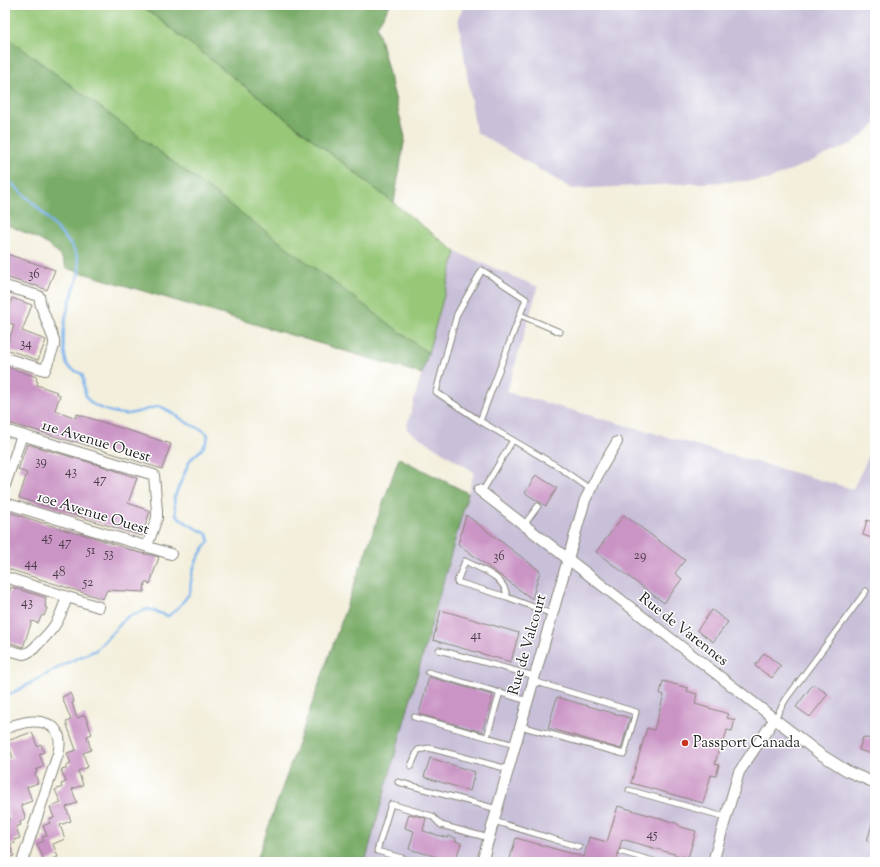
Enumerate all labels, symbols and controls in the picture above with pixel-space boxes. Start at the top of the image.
house number: 36 [28,266,40,284]
house number: 34 [20,335,32,353]
street label: 11e Avenue Ouest [39,415,153,469]
house number: 39 [35,453,47,471]
house number: 43 [65,463,77,481]
house number: 47 [93,471,107,489]
street label: 10e Avenue Ouest [35,487,151,541]
house number: 45 [42,529,53,547]
house number: 47 [58,534,72,552]
house number: 51 [86,542,96,560]
house number: 53 [103,545,114,563]
house number: 29 [634,547,646,565]
house number: 36 [493,548,505,566]
house number: 44 [24,555,38,573]
house number: 48 [52,564,66,582]
house number: 52 [82,574,93,592]
street label: Rue de Varennes [634,588,732,672]
street label: Rue de Valcourt [504,592,552,698]
house number: 43 [21,594,33,612]
house number: 41 [471,627,482,645]
place label: Passport Canada [693,733,800,754]
marker: Passport Canada [680,738,690,748]
house number: 45 [647,826,658,844]

